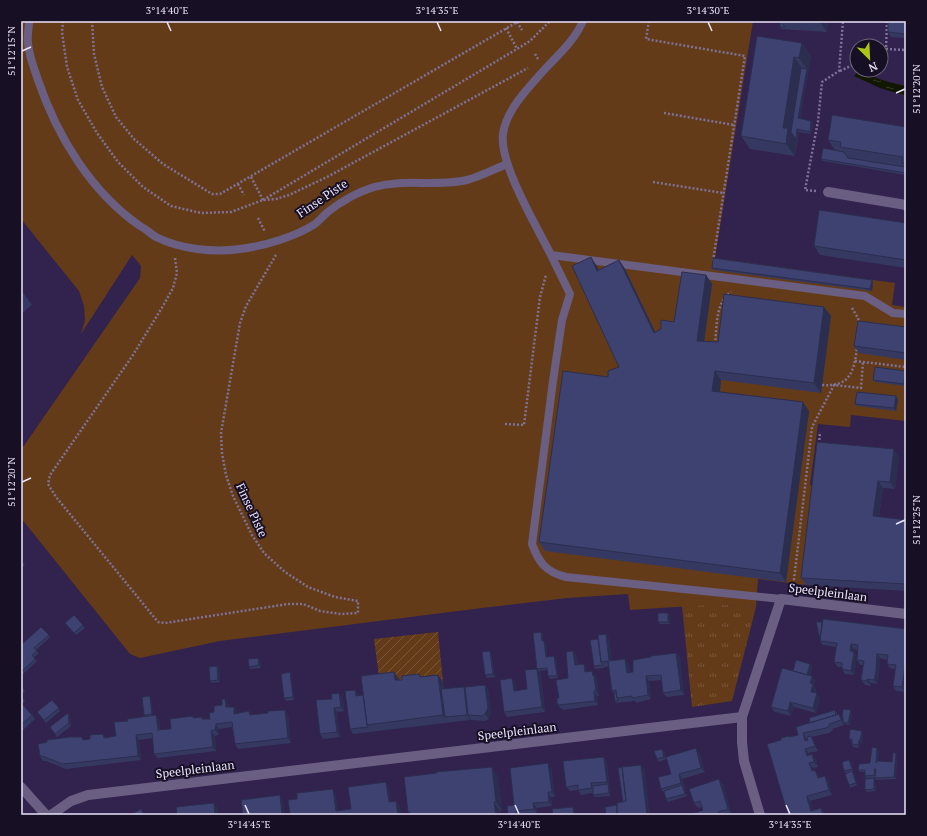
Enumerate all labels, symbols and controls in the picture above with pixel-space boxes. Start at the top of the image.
text: 3°14'40"E [146,4,189,17]
text: 3°14'35"E [416,4,459,17]
text: 3°14'30"E [687,4,730,17]
text: 51°12'15"N [5,26,18,76]
north arrow [849,38,889,78]
text: N [866,59,880,75]
text: 51°12'20"N [910,64,923,114]
street label: Finse Piste [294,176,350,220]
text: 51°12'20"N [5,457,18,507]
street label: Finse Piste [233,481,271,539]
text: 51°12'25"N [910,495,923,545]
street label: Speelpleinlaan [788,580,868,604]
street label: Speelpleinlaan [477,719,557,743]
street label: Speelpleinlaan [155,757,235,781]
text: 3°14'45"E [228,818,271,831]
text: 3°14'40"E [498,818,541,831]
text: 3°14'35"E [769,818,812,831]

